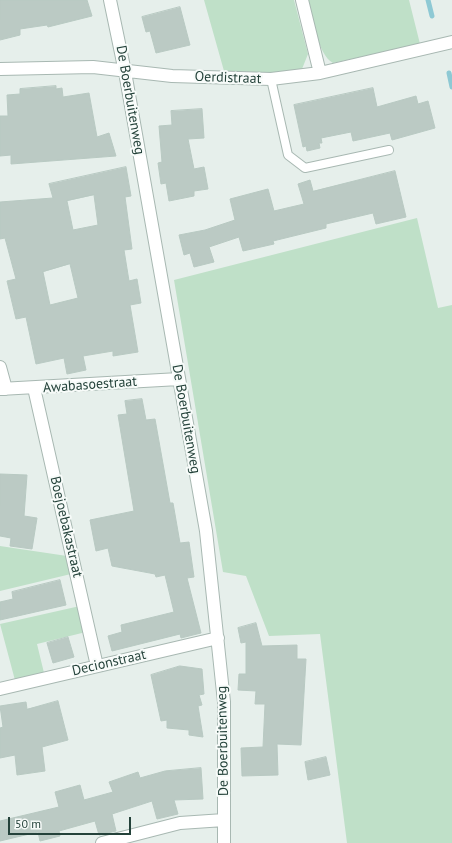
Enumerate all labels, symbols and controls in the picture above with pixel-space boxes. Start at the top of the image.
street label: De Boerbuitenweg [112,44,148,156]
street label: Oerdistraat [194,68,262,88]
street label: De Boerbuitenweg [168,363,204,475]
street label: Awabasoestraat [42,373,138,397]
street label: Boejoebakastraat [46,475,86,579]
street label: Decionstraat [70,646,148,680]
street label: De Boerbuitenweg [214,686,232,796]
scale bar [10,809,133,835]
text: 50 m [15,816,41,831]

